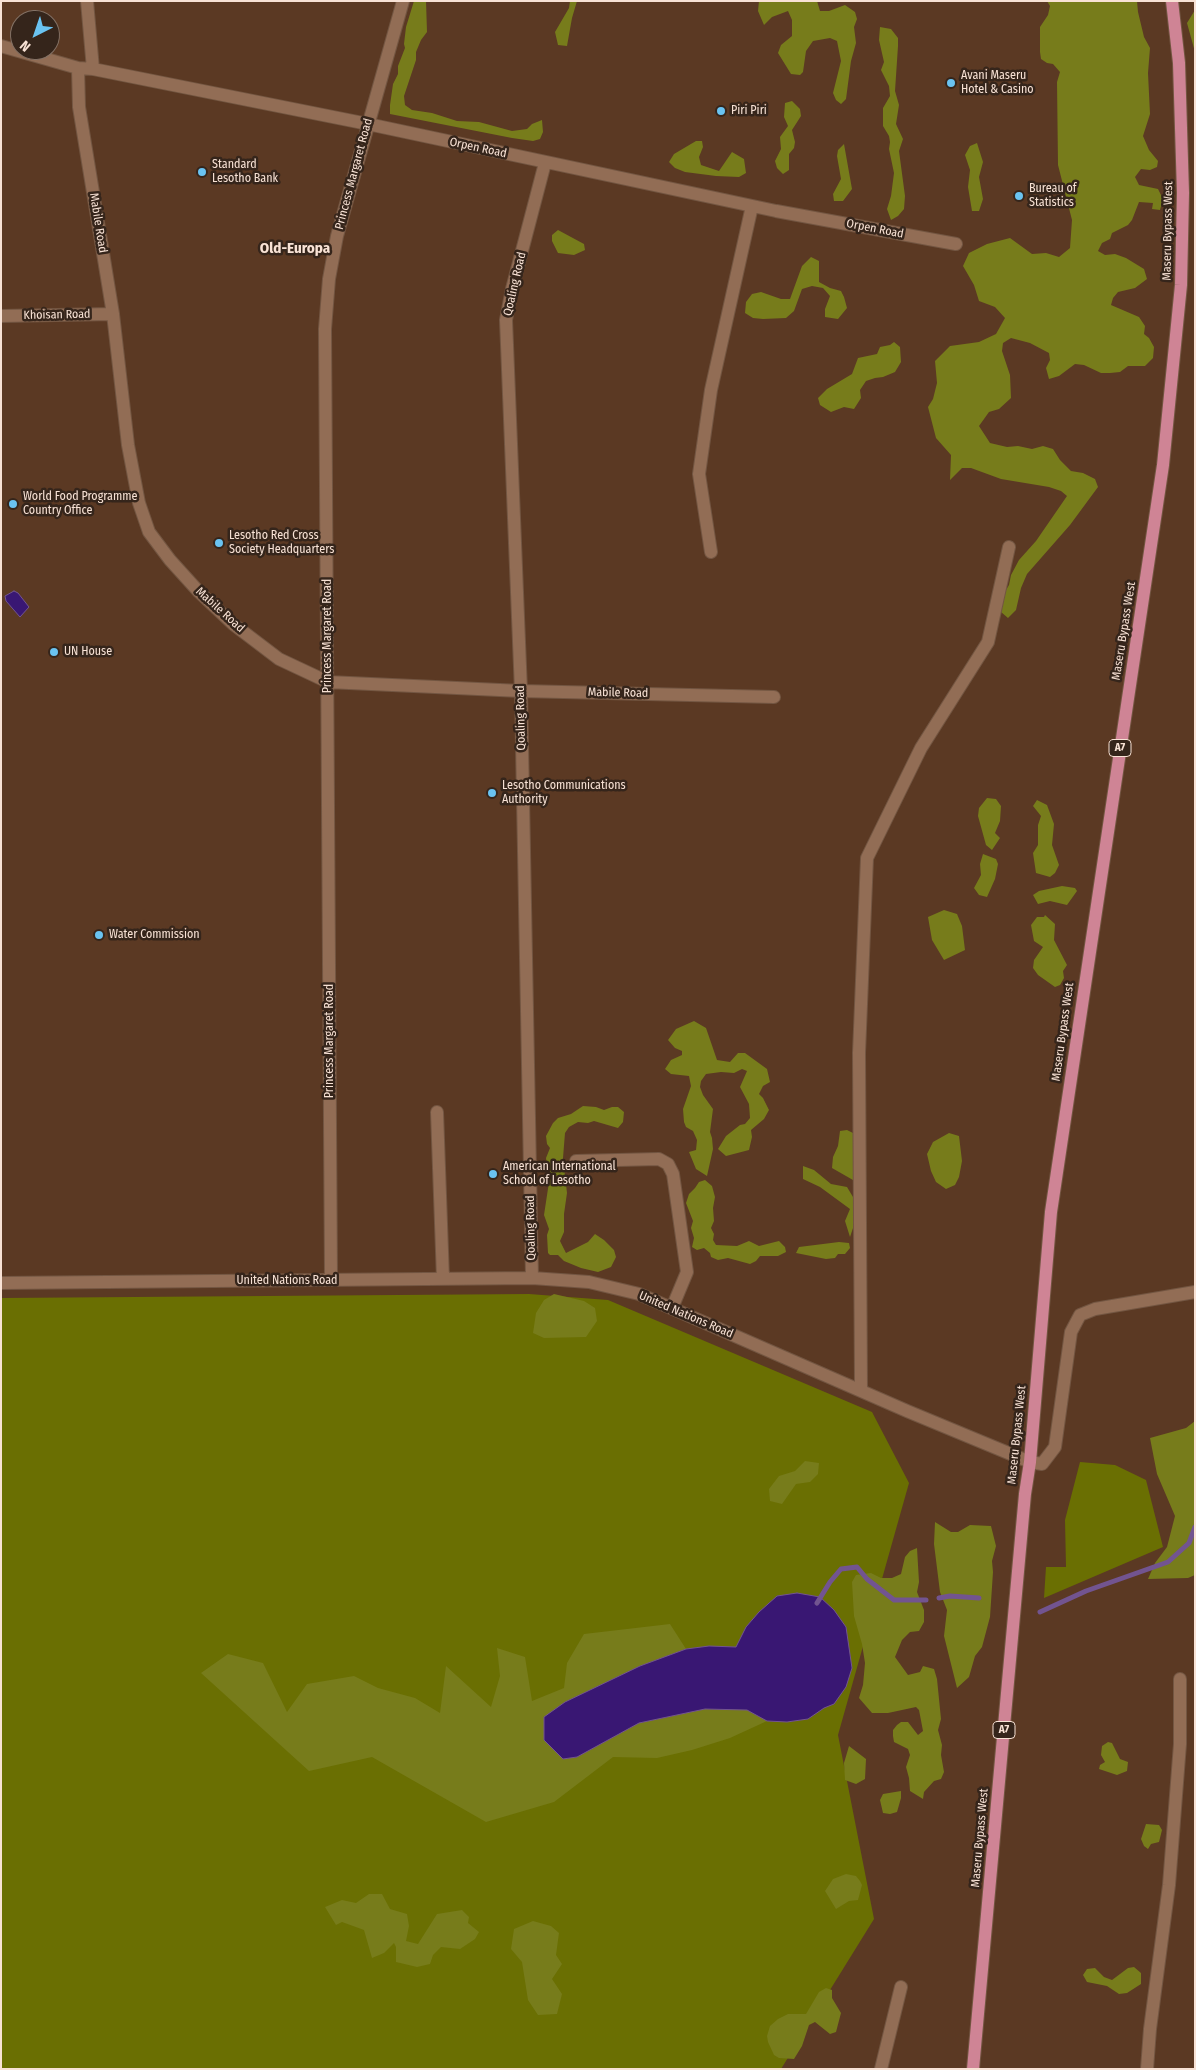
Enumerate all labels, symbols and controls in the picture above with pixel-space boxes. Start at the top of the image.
north arrow [10,10,60,60]
text: N [17,37,34,55]
place label: Avani Maseru Hotel & Casino [961,69,1034,97]
marker: Avani Maseru Hotel & Casino [945,77,957,89]
place label: Piri Piri [731,104,767,118]
marker: Piri Piri [715,105,727,117]
street label: Princess Margaret Road [332,117,376,231]
street label: Orpen Road [448,135,508,161]
place label: Standard Lesotho Bank [212,158,278,186]
marker: Standard Lesotho Bank [196,166,208,178]
street label: Maseru Bypass West [1160,181,1176,281]
place label: Bureau of Statistics [1029,182,1076,210]
marker: Bureau of Statistics [1013,190,1025,202]
street label: Mabile Road [86,192,110,254]
street label: Orpen Road [845,216,905,242]
district label: Old-Europa [260,240,330,258]
street label: Qoaling Road [501,251,529,317]
street label: Khoisan Road [23,307,91,323]
place label: World Food Programme Country Office [23,490,137,518]
marker: World Food Programme Country Office [7,498,19,510]
place label: Lesotho Red Cross Society Headquarters [229,529,334,557]
marker: Lesotho Red Cross Society Headquarters [213,537,225,549]
street label: Princess Margaret Road [321,579,335,693]
street label: Maseru Bypass West [1109,581,1139,681]
street label: Mabile Road [193,584,247,636]
place label: UN House [64,645,112,659]
marker: UN House [48,646,60,658]
street label: Qoaling Road [513,685,529,751]
street label: Mabile Road [588,685,648,701]
road number: A7 [1109,740,1131,756]
place label: Lesotho Communications Authority [502,779,626,807]
marker: Lesotho Communications Authority [486,787,498,799]
place label: Water Commission [109,928,200,942]
marker: Water Commission [93,929,105,941]
street label: Maseru Bypass West [1049,982,1077,1082]
street label: Princess Margaret Road [323,984,337,1098]
place label: American International School of Lesotho [503,1160,616,1188]
marker: American International School of Lesotho [487,1168,499,1180]
street label: Qoaling Road [523,1195,539,1261]
street label: United Nations Road [237,1274,337,1288]
street label: United Nations Road [637,1289,735,1341]
street label: Maseru Bypass West [1005,1385,1029,1485]
road number: A7 [993,1722,1015,1738]
street label: Maseru Bypass West [968,1788,992,1888]

